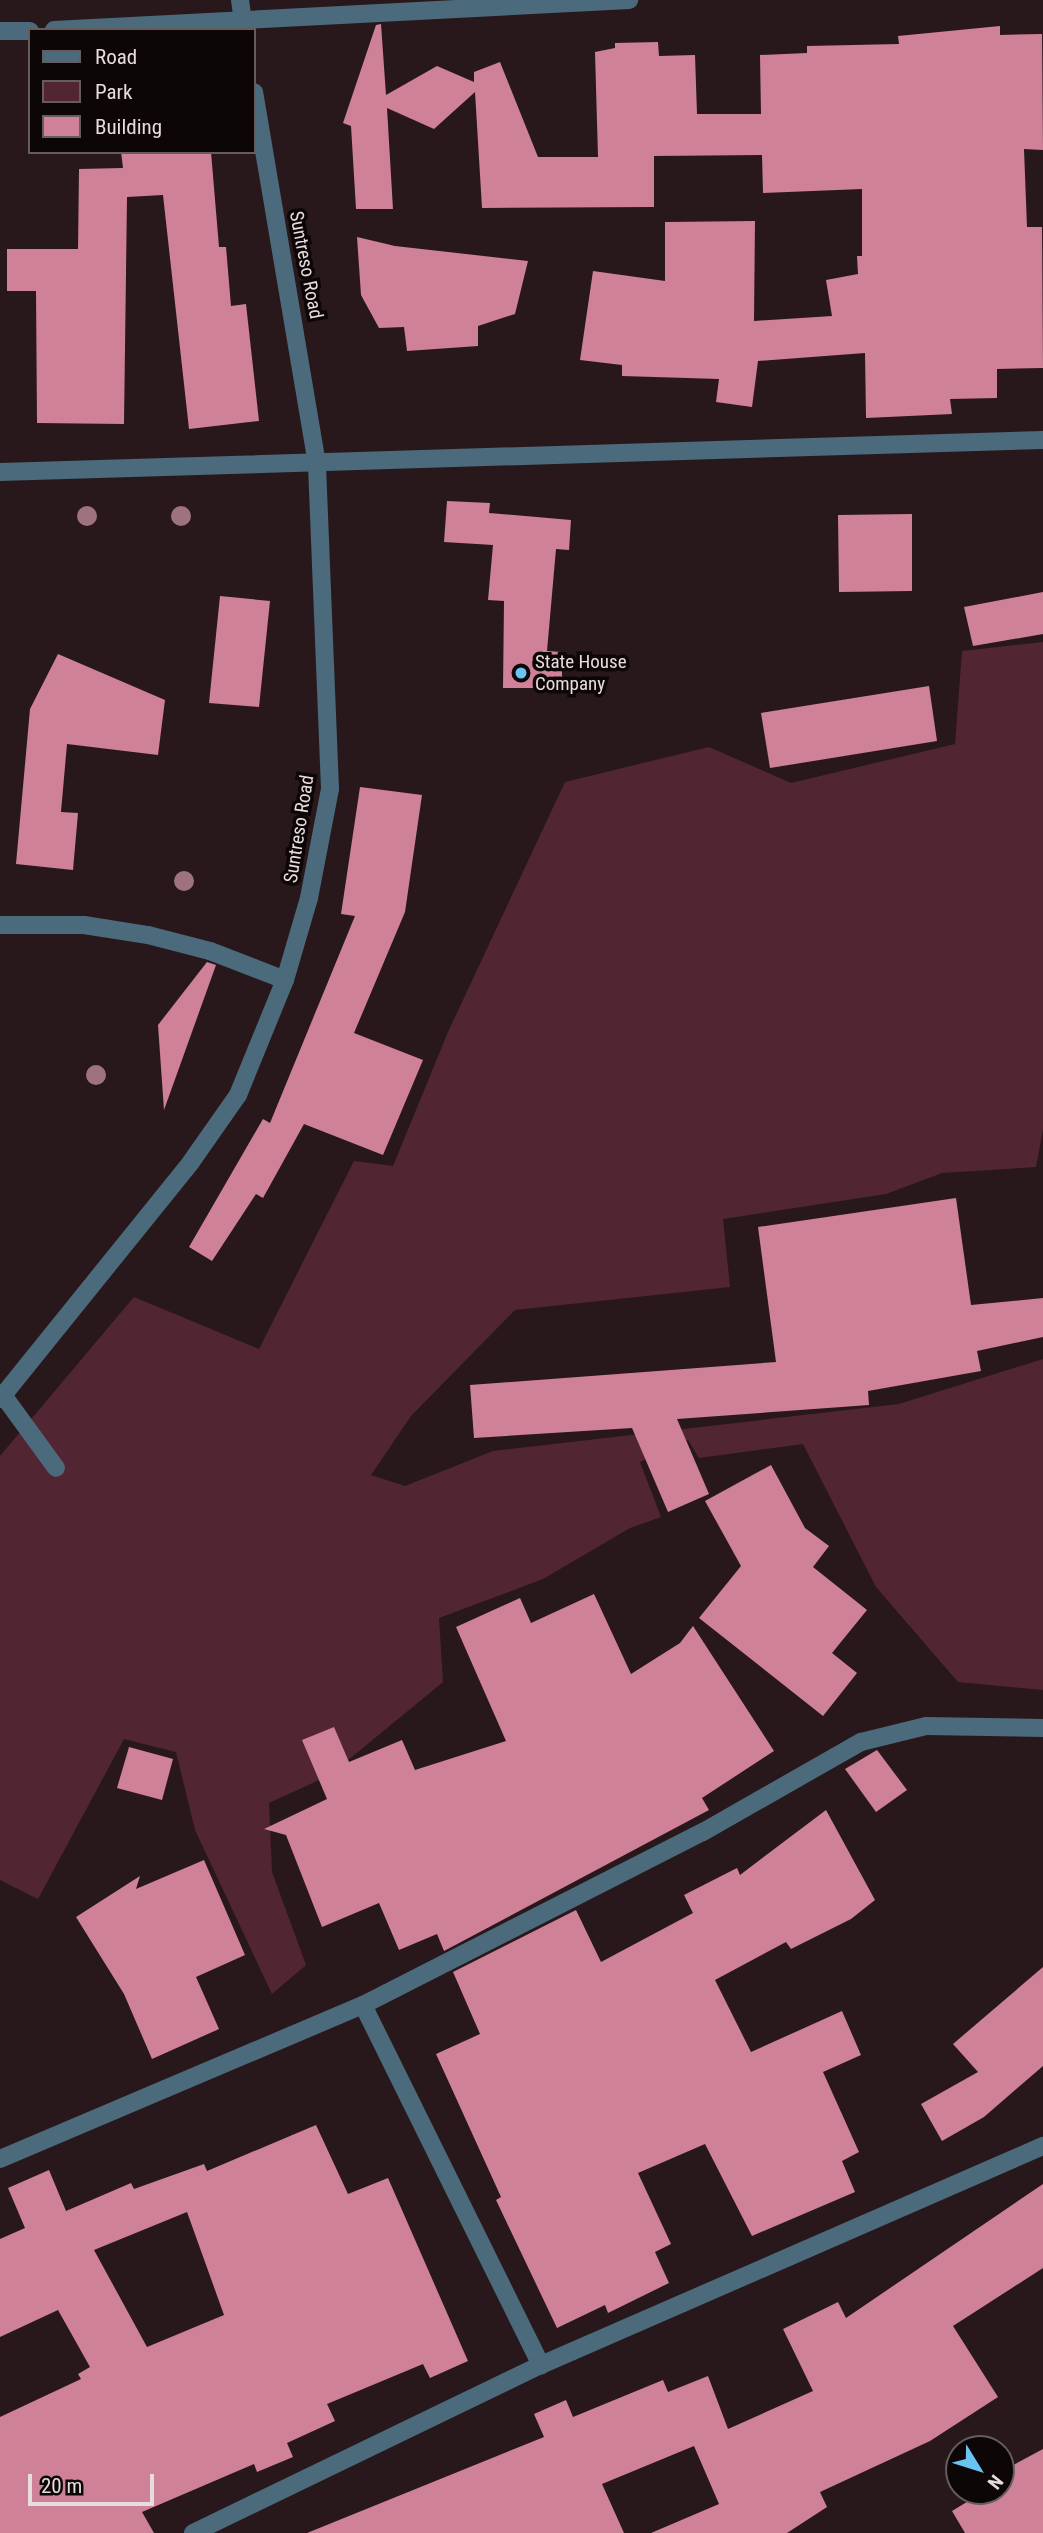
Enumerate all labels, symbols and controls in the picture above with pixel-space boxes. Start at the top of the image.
legend [28,28,256,154]
text: Road [95,45,137,69]
text: Park [95,80,132,104]
text: Building [95,115,162,139]
street label: Suntreso Road [284,209,328,321]
place label: State House Company [535,651,627,695]
marker: State House Company [513,665,529,681]
street label: Suntreso Road [279,773,319,885]
north arrow [945,2435,1015,2505]
scale bar [32,2460,158,2504]
text: N [983,2470,1008,2494]
text: 20 m [41,2474,82,2498]

